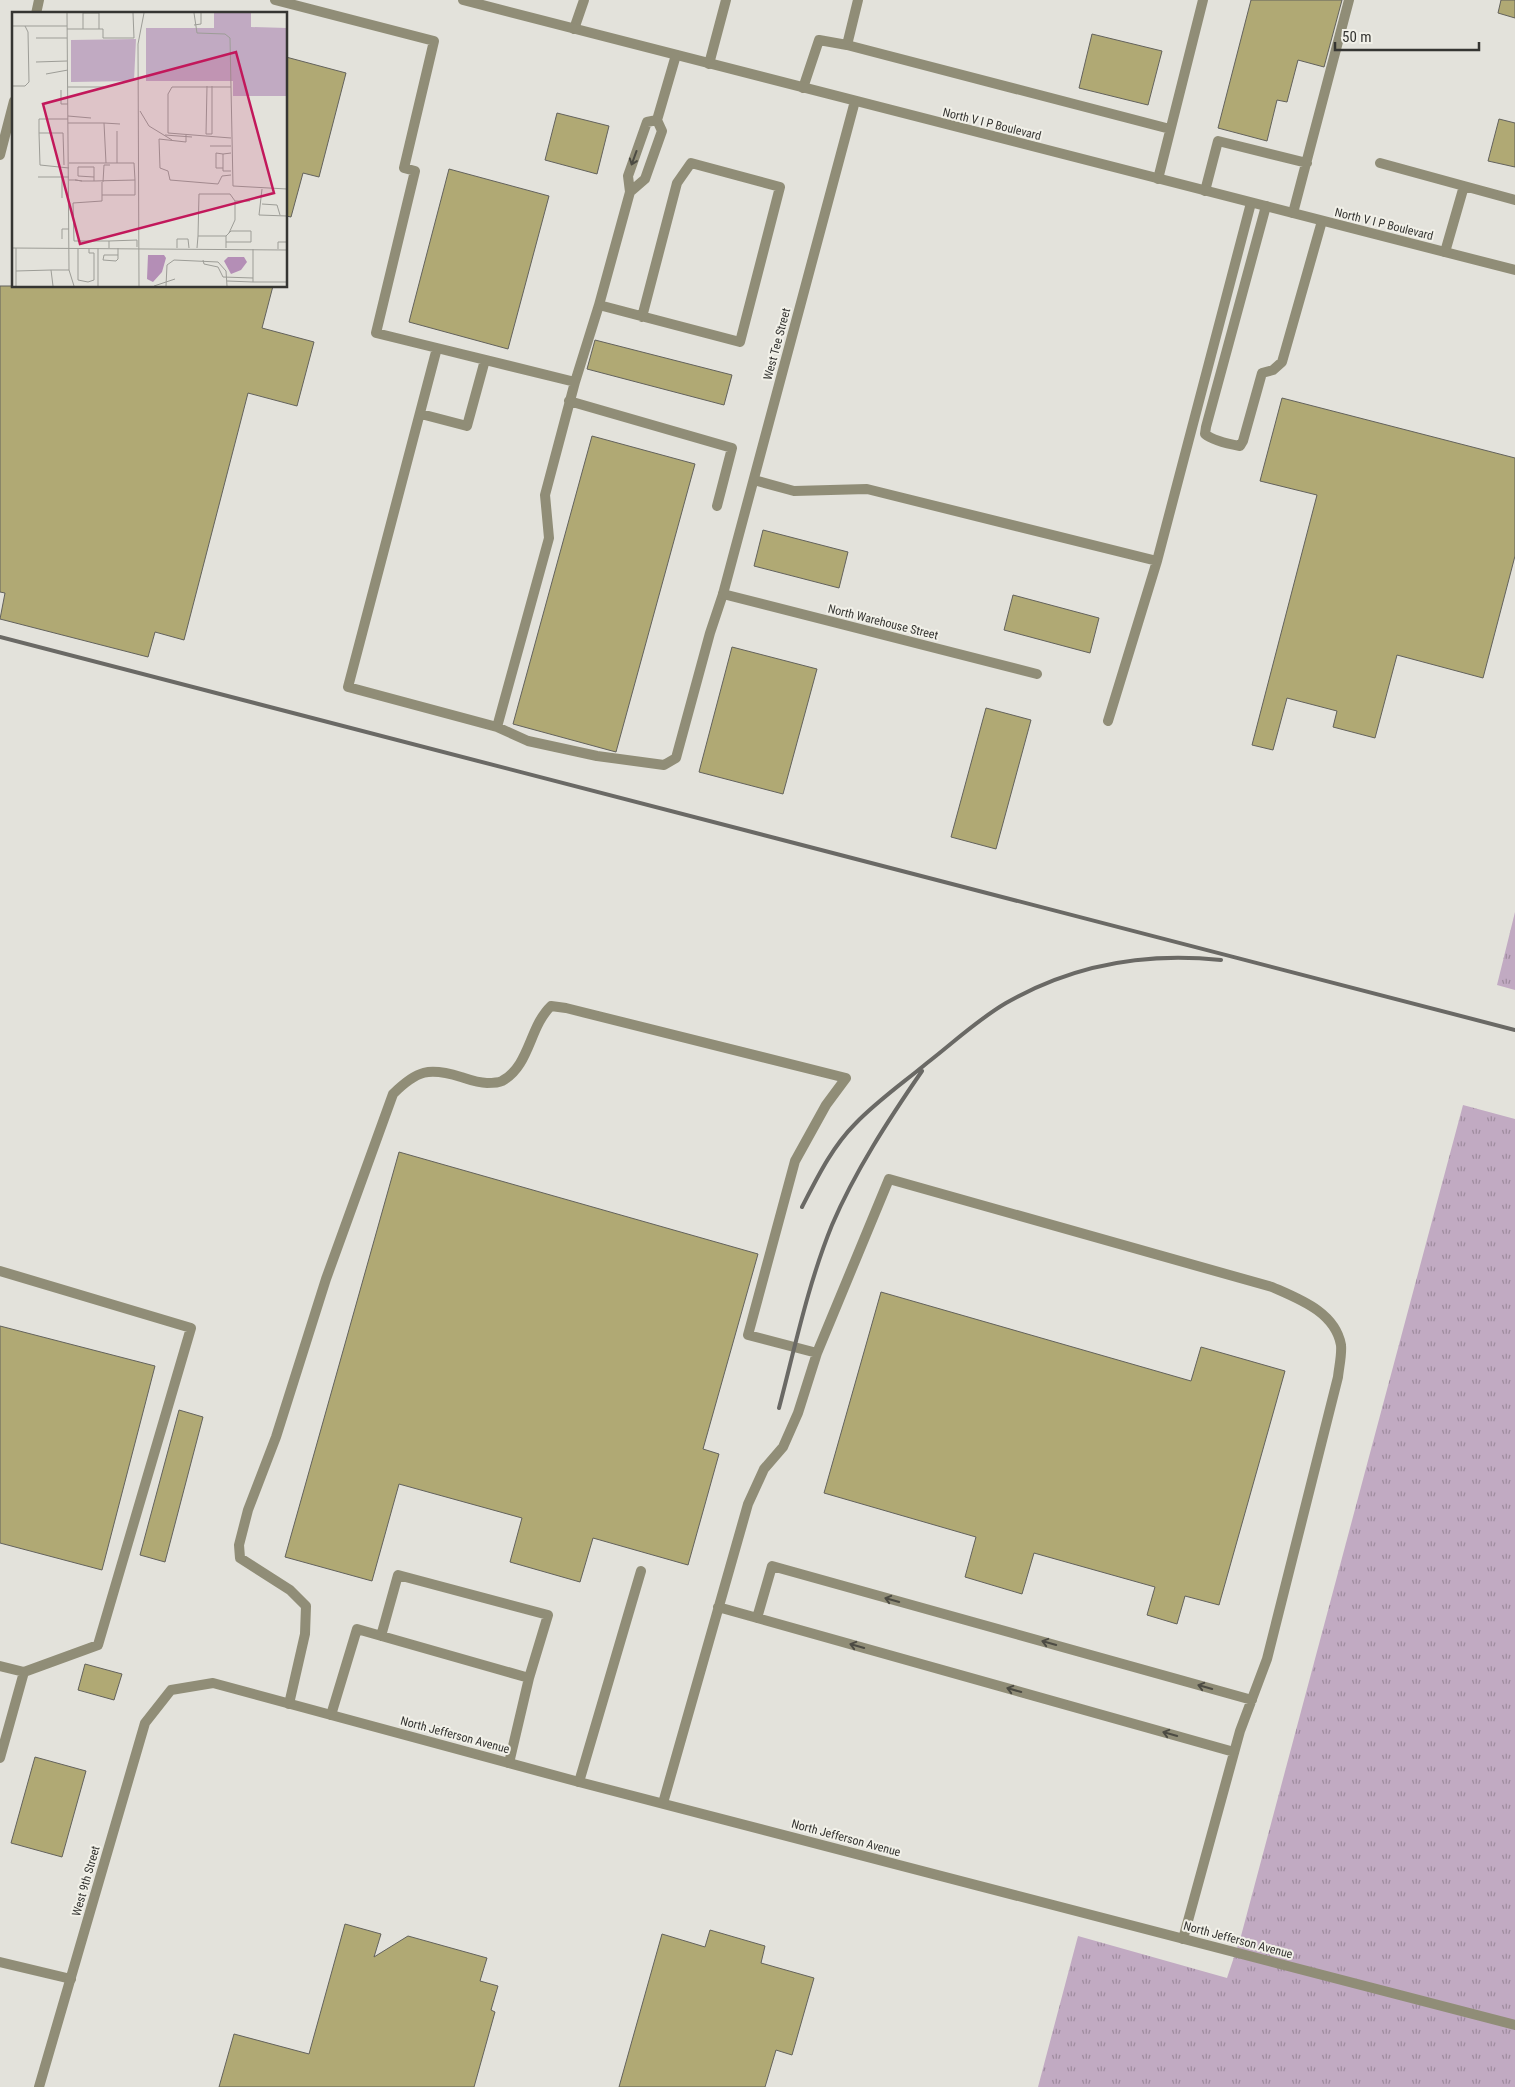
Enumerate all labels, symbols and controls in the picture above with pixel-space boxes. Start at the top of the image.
inset map [12,12,288,288]
scale bar [1335,20,1479,52]
text: 50 m [1342,28,1372,46]
street label: North V I P Boulevard [941,105,1043,143]
one-way arrow [629,150,638,166]
street label: North V I P Boulevard [1333,205,1435,243]
street label: West Tee Street [761,306,793,382]
street label: North Warehouse Street [826,602,940,643]
one-way arrow [885,1594,901,1604]
one-way arrow [1041,1638,1057,1648]
one-way arrow [850,1641,866,1651]
one-way arrow [1198,1682,1214,1691]
one-way arrow [1006,1685,1022,1695]
street label: North Jefferson Avenue [399,1714,511,1756]
one-way arrow [1163,1729,1179,1739]
street label: North Jefferson Avenue [790,1817,902,1859]
street label: West 9th Street [69,1844,103,1918]
street label: North Jefferson Avenue [1182,1919,1294,1961]

